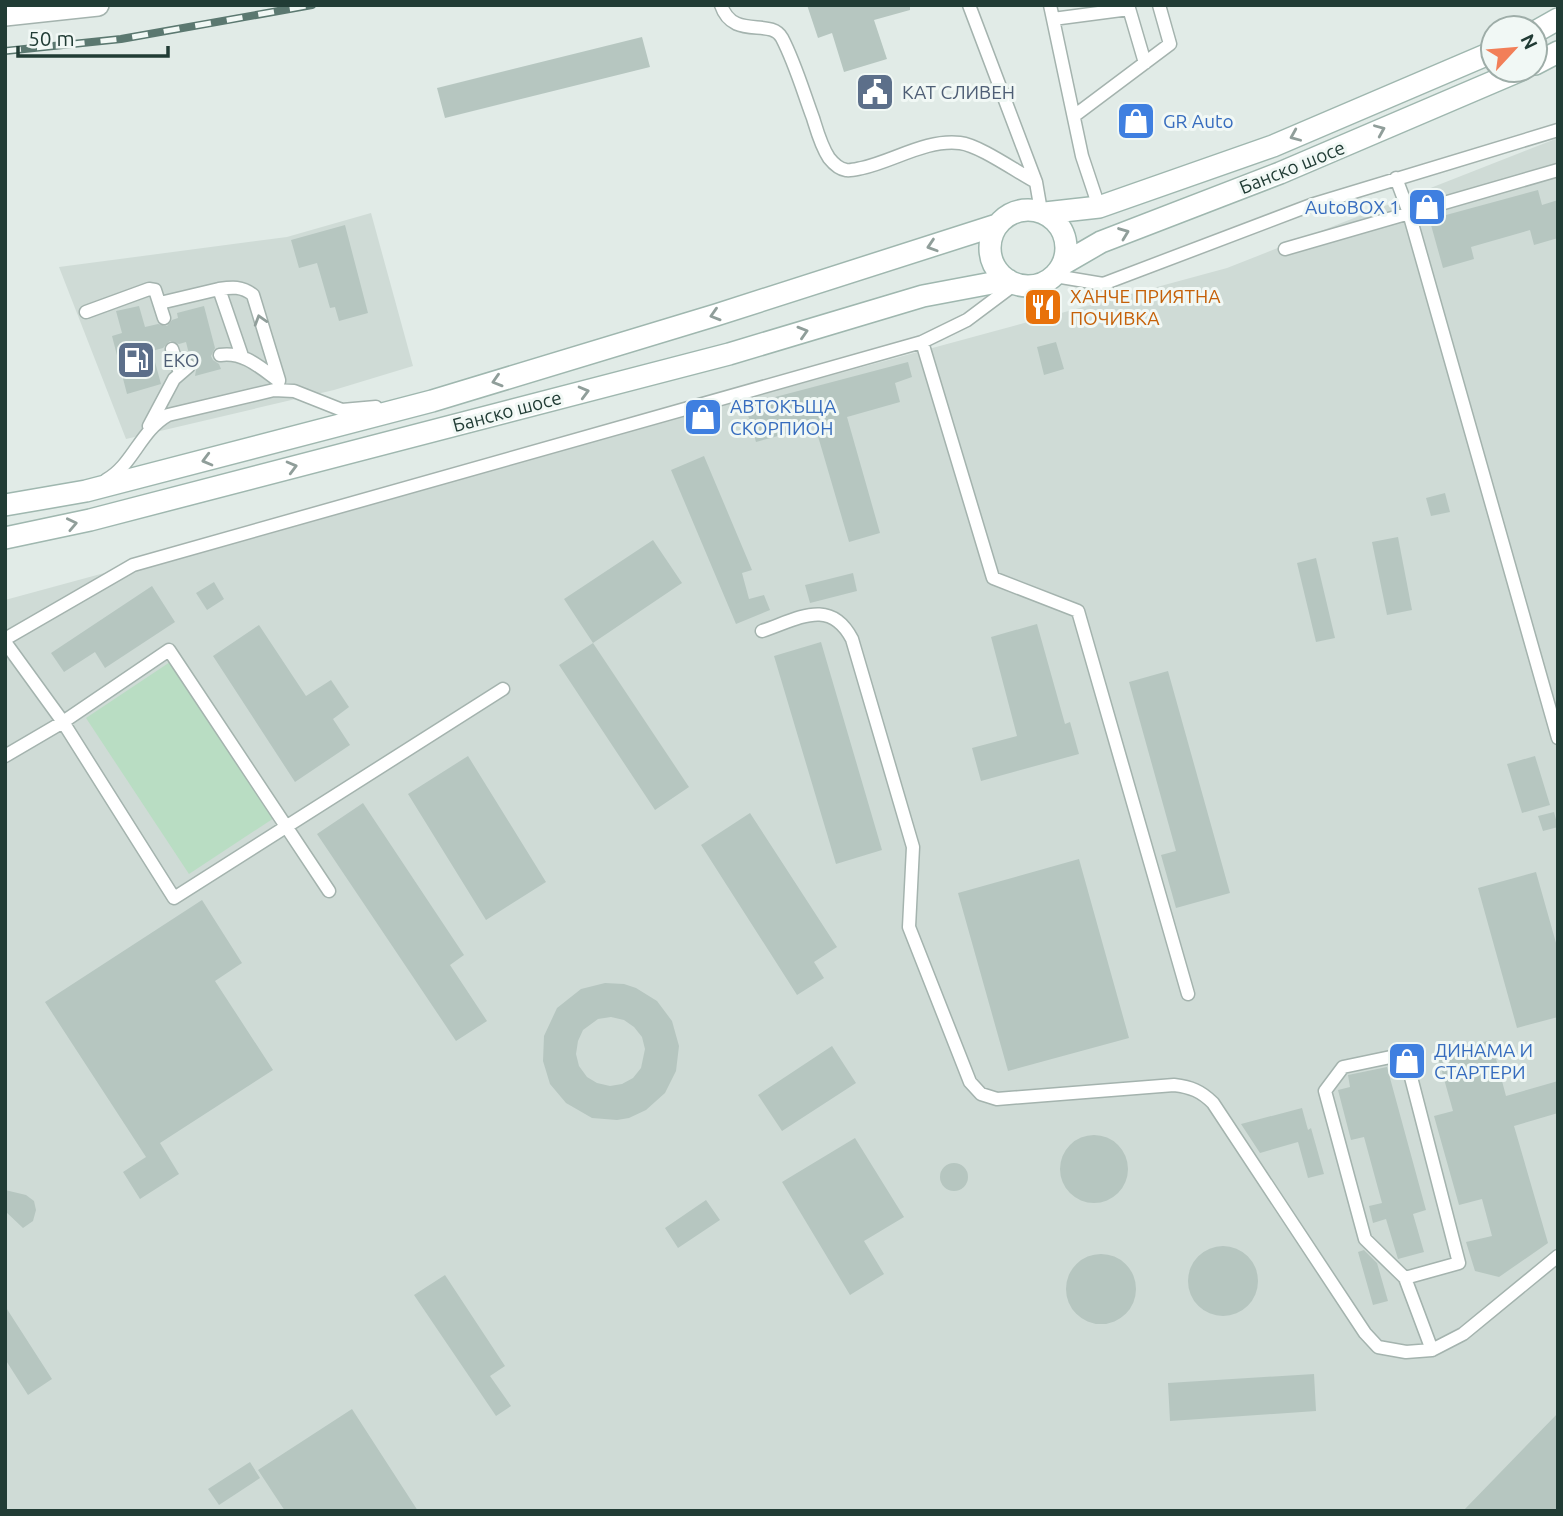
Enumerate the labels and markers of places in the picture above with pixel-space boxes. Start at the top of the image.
public building icon: КАТ СЛИВЕН [854,71,896,113]
place label: КАТ СЛИВЕН [902,81,1015,103]
shop icon: GR Auto [1115,100,1157,142]
place label: GR Auto [1163,110,1234,132]
shop icon: AutoBOX 1 [1406,186,1448,228]
place label: AutoBOX 1 [1305,196,1400,218]
place label: ХАНЧЕ ПРИЯТНА ПОЧИВКА [1070,285,1221,329]
restaurant icon: ХАНЧЕ ПРИЯТНА ПОЧИВКА [1022,286,1064,328]
fuel station icon: EKO [115,339,157,381]
place label: EKO [163,349,199,371]
place label: АВТОКЪЩА СКОРПИОН [730,395,837,439]
shop icon: АВТОКЪЩА СКОРПИОН [682,396,724,438]
place label: ДИНАМА И СТАРТЕРИ [1434,1039,1533,1083]
shop icon: ДИНАМА И СТАРТЕРИ [1386,1040,1428,1082]

